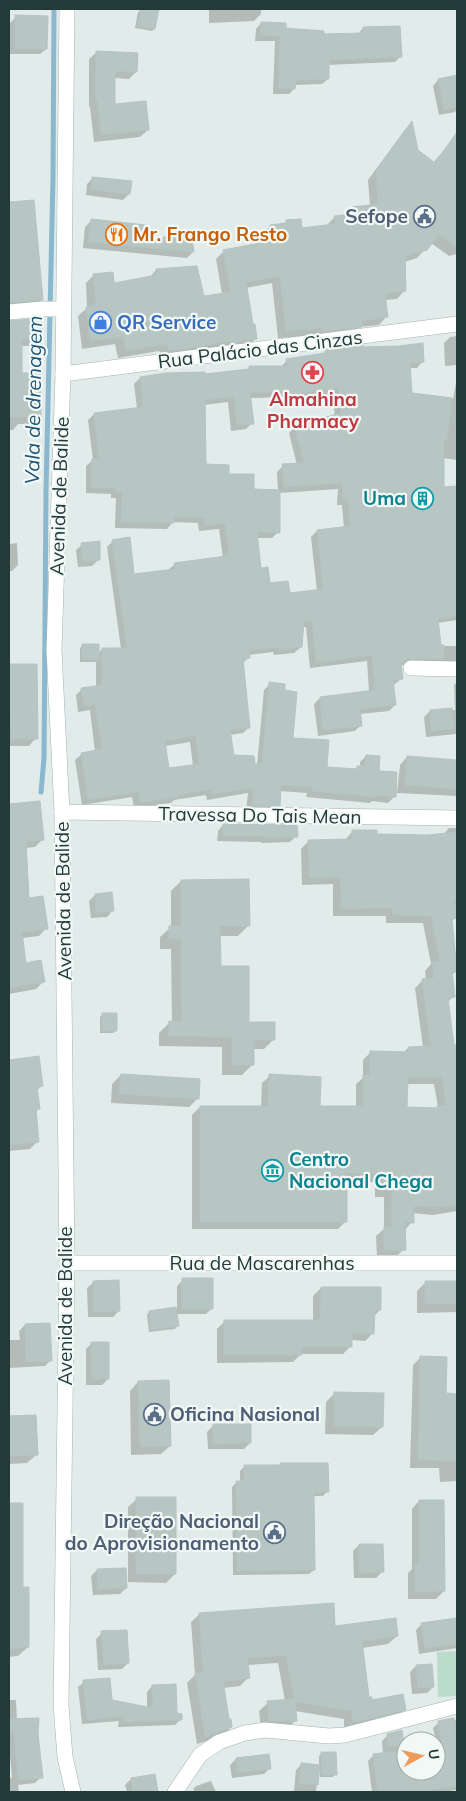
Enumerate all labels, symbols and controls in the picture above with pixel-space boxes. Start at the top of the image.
place label: Sefope [345,204,408,228]
public building icon: Sefope [412,204,436,228]
restaurant icon: Mr. Frango Resto [105,222,129,246]
place label: Mr. Frango Resto [133,222,287,246]
shop icon: QR Service [89,310,113,334]
place label: QR Service [117,310,216,334]
water label: Vala de drenagem [19,315,47,485]
street label: Rua Palácio das Cinzas [156,325,364,373]
pharmacy icon: Almahina Pharmacy [301,361,325,385]
place label: Almahina Pharmacy [267,387,360,433]
street label: Avenida de Balide [44,416,74,576]
place label: Uma [363,486,406,510]
building icon: Uma [410,486,434,510]
street label: Travessa Do Tais Mean [158,801,362,829]
street label: Avenida de Balide [50,821,76,981]
place label: Centro Nacional Chega [289,1147,433,1193]
museum icon: Centro Nacional Chega [261,1158,285,1182]
street label: Avenida de Balide [53,1227,77,1385]
street label: Rua de Mascarenhas [169,1251,355,1275]
public building icon: Oficina Nasional [142,1402,166,1426]
place label: Oficina Nasional [170,1402,320,1426]
place label: Direção Nacional do Aprovisionamento [65,1509,259,1555]
public building icon: Direção Nacional do Aprovisionamento [263,1520,287,1544]
north arrow [396,1731,446,1781]
text: U [424,1748,444,1761]

